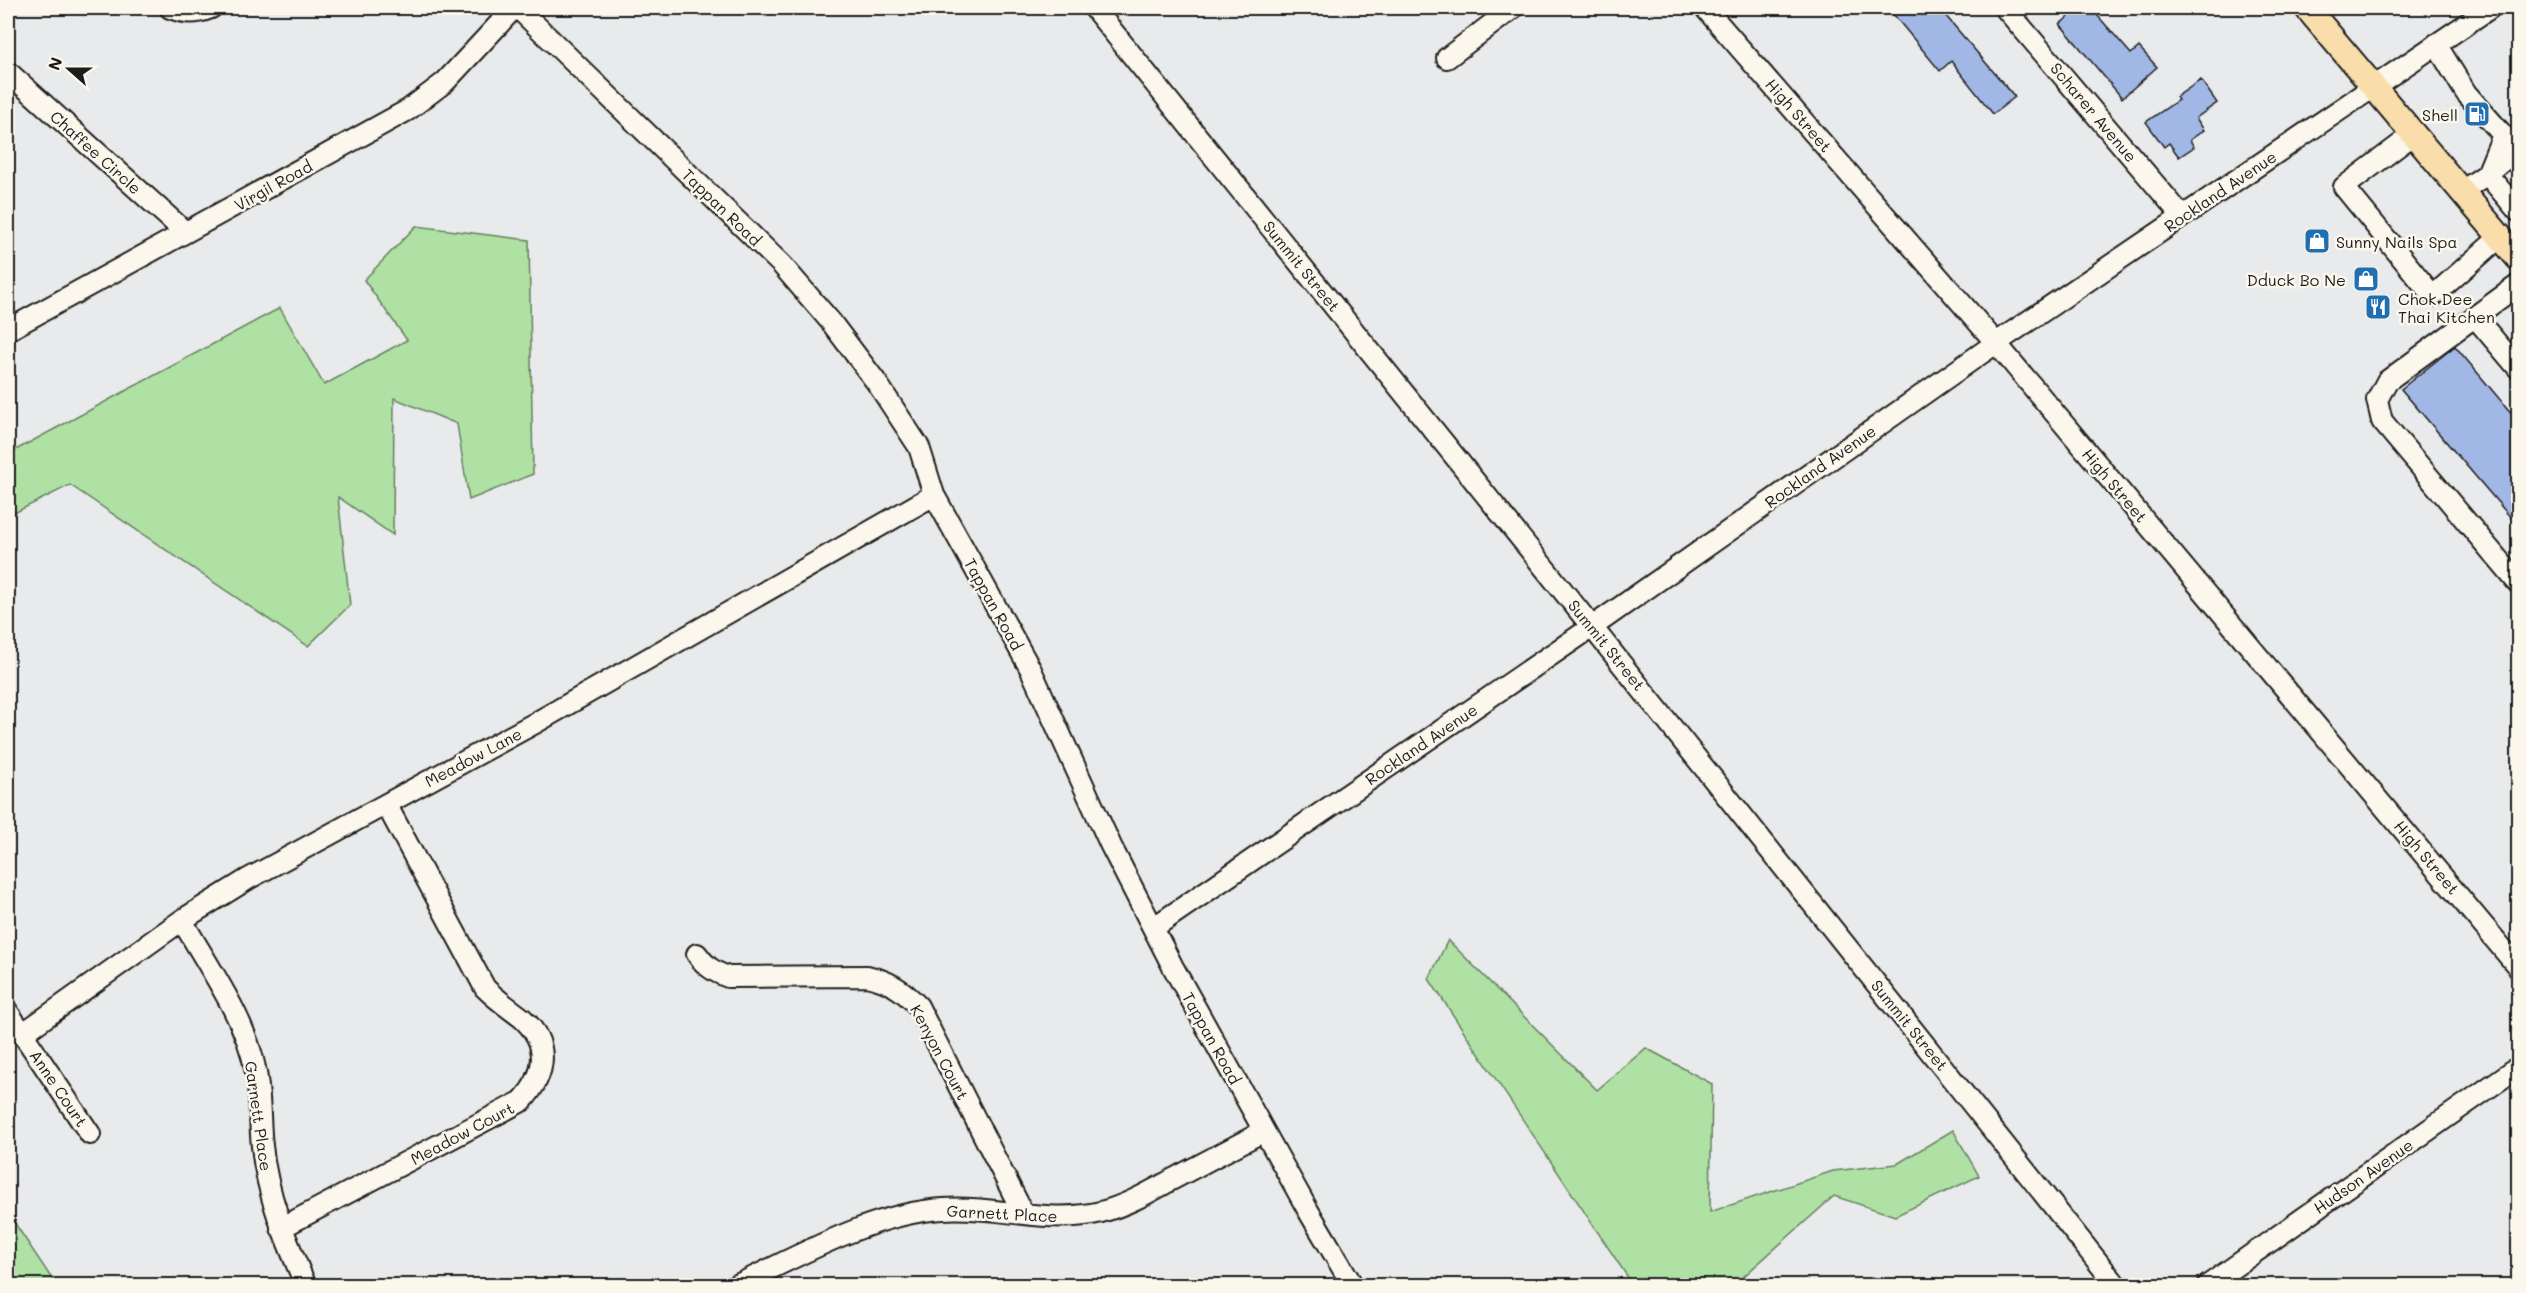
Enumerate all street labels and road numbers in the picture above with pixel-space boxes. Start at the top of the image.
street label: Scharer Avenue [2046,58,2142,166]
street label: High Street [1761,74,1837,156]
street label: Chaffee Circle [46,106,146,198]
street label: Rockland Avenue [2160,146,2280,236]
street label: Virgil Road [230,155,316,215]
street label: Tappan Road [678,164,766,250]
street label: Summit Street [1259,216,1345,316]
street label: Rockland Avenue [1760,420,1880,512]
street label: High Street [2078,444,2152,526]
street label: Tappan Road [960,554,1028,654]
street label: Summit Street [1564,595,1650,695]
street label: Rockland Avenue [1361,699,1481,789]
street label: Meadow Lane [421,723,525,791]
street label: High Street [2390,816,2464,898]
street label: Summit Street [1867,975,1953,1075]
street label: Tappan Road [1178,988,1246,1088]
street label: Kenyon Court [906,1001,974,1103]
street label: Anne Court [26,1045,92,1131]
street label: Garnett Place [241,1060,277,1172]
street label: Meadow Court [407,1097,517,1169]
street label: Hudson Avenue [2309,1134,2417,1218]
street label: Garnett Place [946,1200,1058,1226]

